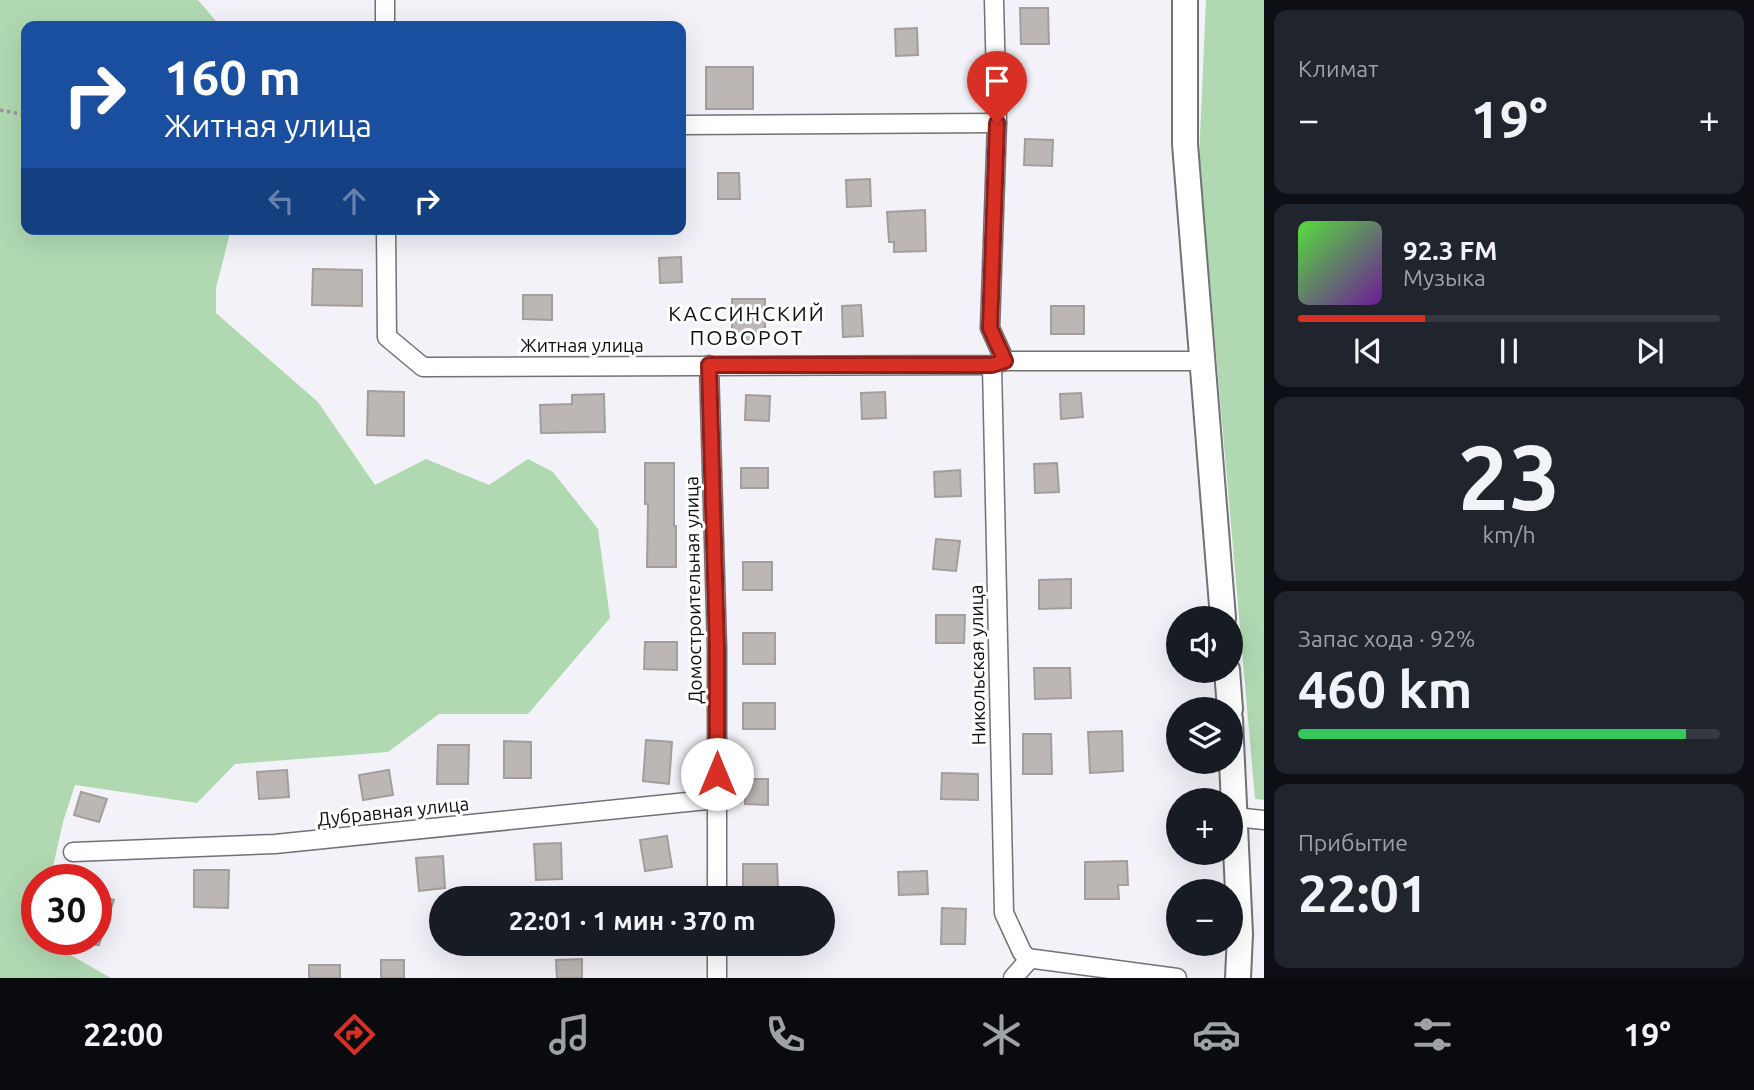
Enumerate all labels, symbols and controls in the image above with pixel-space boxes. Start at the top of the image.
icon: right [49,49,140,140]
text: 160 m [164,49,301,104]
pin [967,51,1027,123]
text: Климат [1298,56,1378,81]
icon: arrive [978,62,1016,100]
text: 19° [1470,90,1548,148]
text: − [1298,98,1319,140]
text: + [1699,98,1720,140]
text: Житная улица [164,107,372,143]
icon: left [262,182,300,220]
icon: ahead [335,182,373,220]
icon: right [408,182,446,220]
text: 92.3 FM [1403,236,1497,265]
text: Музыка [1403,265,1486,290]
district label: КАССИНСКИЙ ПОВОРОТ [668,301,826,349]
icon: previous [1349,332,1387,370]
icon: pause [1490,332,1528,370]
icon: next [1631,332,1669,370]
street label: Житная улица [520,334,644,356]
text: 23 [1458,425,1560,527]
street label: Домостроительная улица [680,476,706,704]
text: km/h [1482,522,1536,547]
street label: Никольская улица [965,584,989,746]
map controls [1166,606,1243,956]
button: sound [1166,606,1243,683]
text: Запас хода · 92% [1298,626,1475,651]
text: 460 km [1298,660,1472,718]
button: layers [1166,697,1243,774]
position arrow [680,737,754,811]
button: + [1166,788,1243,865]
street label: Дубравная улица [316,792,470,830]
text: Прибытие [1298,830,1408,855]
speed limit sign: 30 [21,864,112,955]
text: 22:01 [1298,864,1428,922]
button: − [1166,879,1243,956]
text: 22:01 · 1 мин · 370 m [509,906,755,935]
icon: directions [330,1010,379,1059]
icon: music [545,1010,594,1059]
icon: phone [761,1010,810,1059]
icon: climate [977,1010,1026,1059]
icon: car [1192,1010,1241,1059]
icon: filters [1408,1010,1457,1059]
text: 22:00 [83,1016,163,1052]
text: 19° [1623,1016,1671,1052]

